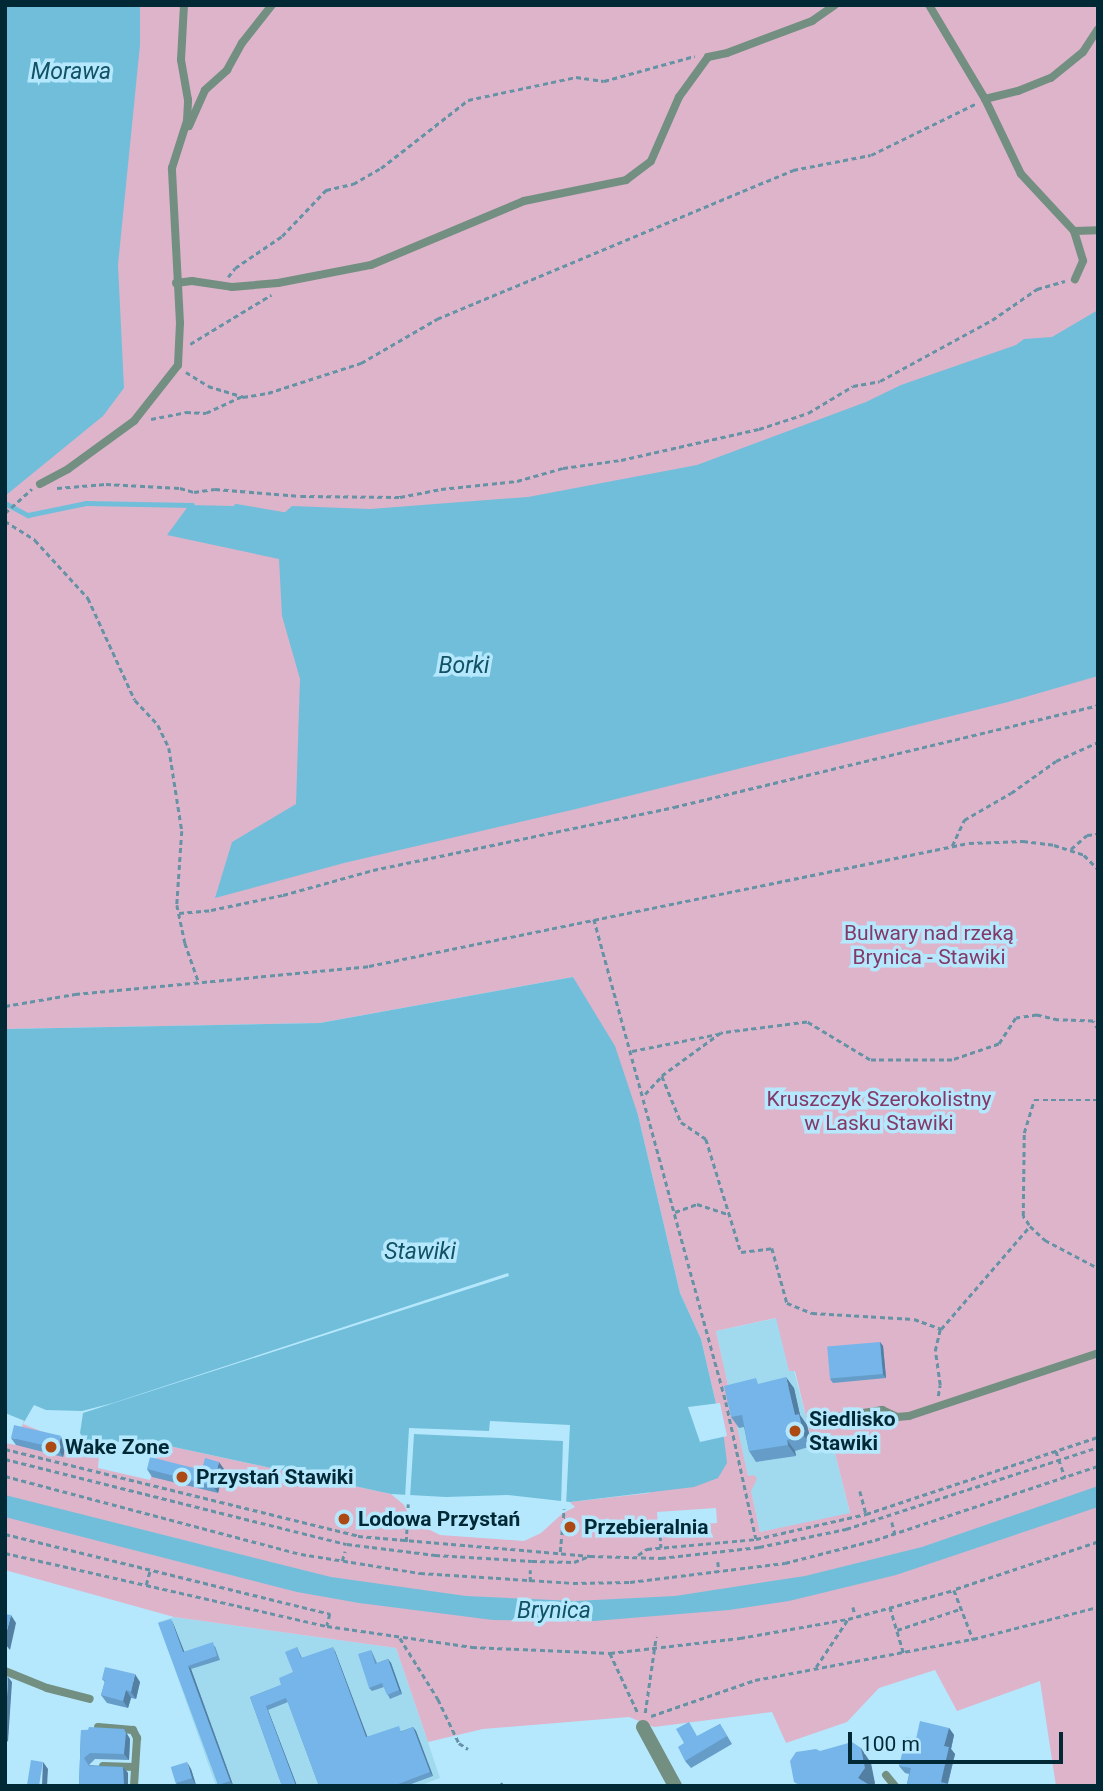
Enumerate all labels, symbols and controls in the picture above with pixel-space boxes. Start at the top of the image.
water label: Morawa [31,58,111,86]
water label: Borki [439,652,489,680]
park label: Bulwary nad rzeką Brynica - Stawiki [844,920,1014,970]
park label: Kruszczyk Szerokolistny w Lasku Stawiki [767,1086,991,1136]
water label: Stawiki [384,1238,456,1266]
place label: Siedlisko Stawiki [809,1406,896,1456]
marker: Siedlisko Stawiki [787,1423,803,1439]
place label: Wake Zone [65,1434,169,1460]
marker: Wake Zone [43,1439,59,1455]
place label: Przystań Stawiki [196,1464,354,1490]
marker: Przystań Stawiki [174,1469,190,1485]
place label: Lodowa Przystań [358,1506,520,1532]
marker: Lodowa Przystań [336,1511,352,1527]
place label: Przebieralnia [584,1514,709,1540]
marker: Przebieralnia [562,1519,578,1535]
water label: Brynica [517,1597,591,1625]
scale bar [851,1718,1066,1762]
text: 100 m [861,1732,920,1756]

